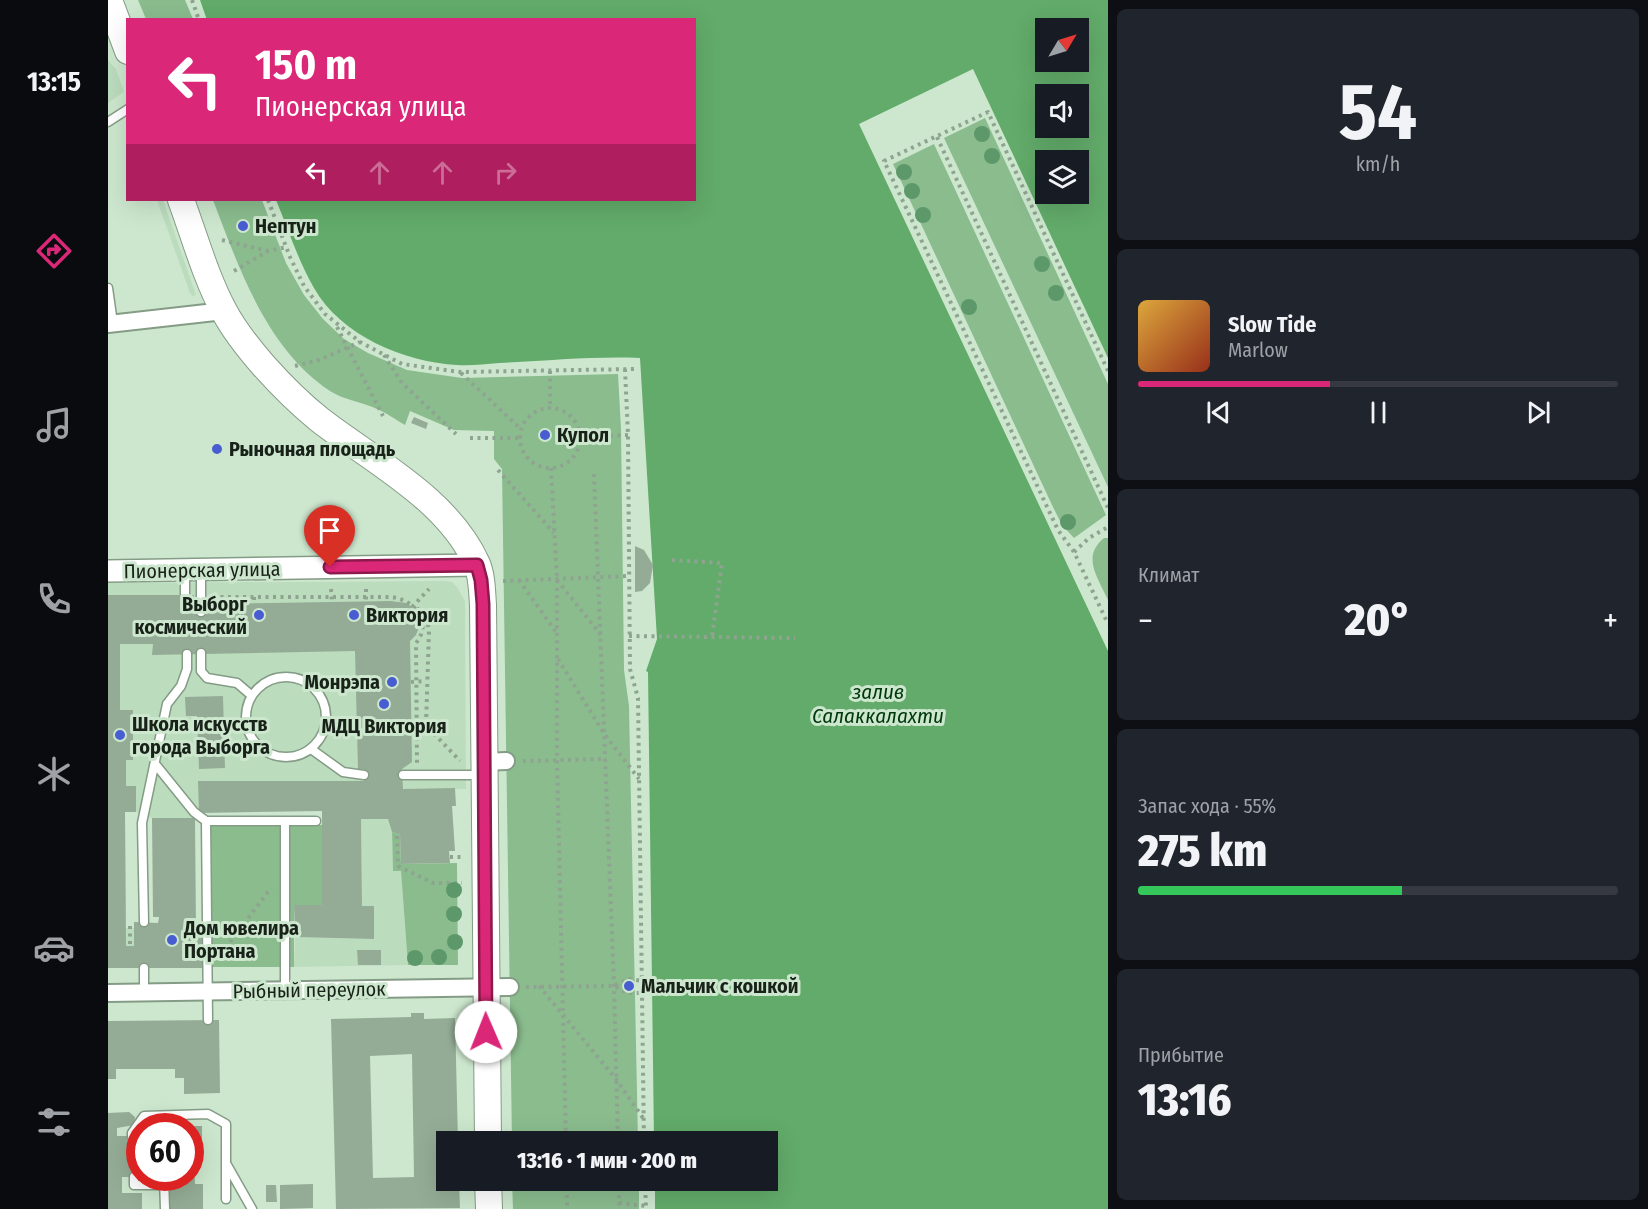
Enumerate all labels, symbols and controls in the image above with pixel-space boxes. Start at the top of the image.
north arrow [1035,18,1089,72]
map controls [1035,18,1089,204]
text: 150 m [255,40,357,90]
icon: left [156,42,234,120]
text: 13:15 [27,66,81,98]
text: 54 [1339,66,1417,160]
button: sound [1035,84,1089,138]
text: Пионерская улица [255,91,467,123]
button: layers [1035,150,1089,204]
text: km/h [1356,152,1400,176]
icon: left [300,156,333,189]
icon: ahead [363,156,396,189]
icon: ahead [426,156,459,189]
icon: right [489,156,522,189]
place label: Нептун [255,214,316,238]
marker: Нептун [236,219,250,233]
icon: directions [33,230,75,272]
text: Slow Tide [1228,311,1316,338]
text: Marlow [1228,338,1288,362]
icon: previous [1202,396,1235,429]
icon: pause [1362,396,1395,429]
icon: next [1522,396,1555,429]
icon: music [33,404,75,446]
place label: Купол [557,423,609,447]
marker: Купол [538,428,552,442]
place label: Рыночная площадь [229,437,396,461]
marker: Рыночная площадь [210,442,224,456]
pin [304,505,355,567]
icon: arrive [313,514,346,547]
street label: Пионерская улица [123,557,281,583]
text: Климат [1138,563,1199,587]
icon: phone [33,578,75,620]
place label: Выборг космический [135,592,247,639]
text: 20° [1344,593,1411,647]
text: − [1138,601,1153,641]
text: + [1603,601,1618,641]
place label: Виктория [366,603,448,627]
marker: Выборг космический [252,608,266,622]
marker: Виктория [347,608,361,622]
place label: Монрэпа [305,670,380,694]
marker: Монрэпа [385,675,399,689]
water label: залив Салаккалахти [812,679,944,729]
marker: МДЦ Виктория [377,697,391,711]
place label: Школа искусств города Выборга [132,712,270,759]
place label: МДЦ Виктория [322,714,446,738]
marker: Школа искусств города Выборга [113,728,127,742]
icon: climate [33,753,75,795]
text: Запас хода · 55% [1138,794,1276,818]
text: 275 km [1138,824,1267,878]
place label: Дом ювелира Портана [183,916,299,963]
icon: car [33,927,75,969]
marker: Дом ювелира Портана [165,933,179,947]
place label: Мальчик с кошкой [641,974,798,998]
street label: Рыбный переулок [232,977,386,1003]
marker: Мальчик с кошкой [622,979,636,993]
position arrow [454,1000,518,1064]
text: Прибытие [1138,1043,1224,1067]
text: 13:16 [1138,1073,1231,1127]
icon: filters [33,1101,75,1143]
speed limit sign: 60 [126,1113,204,1191]
text: 13:16 · 1 мин · 200 m [517,1147,697,1174]

